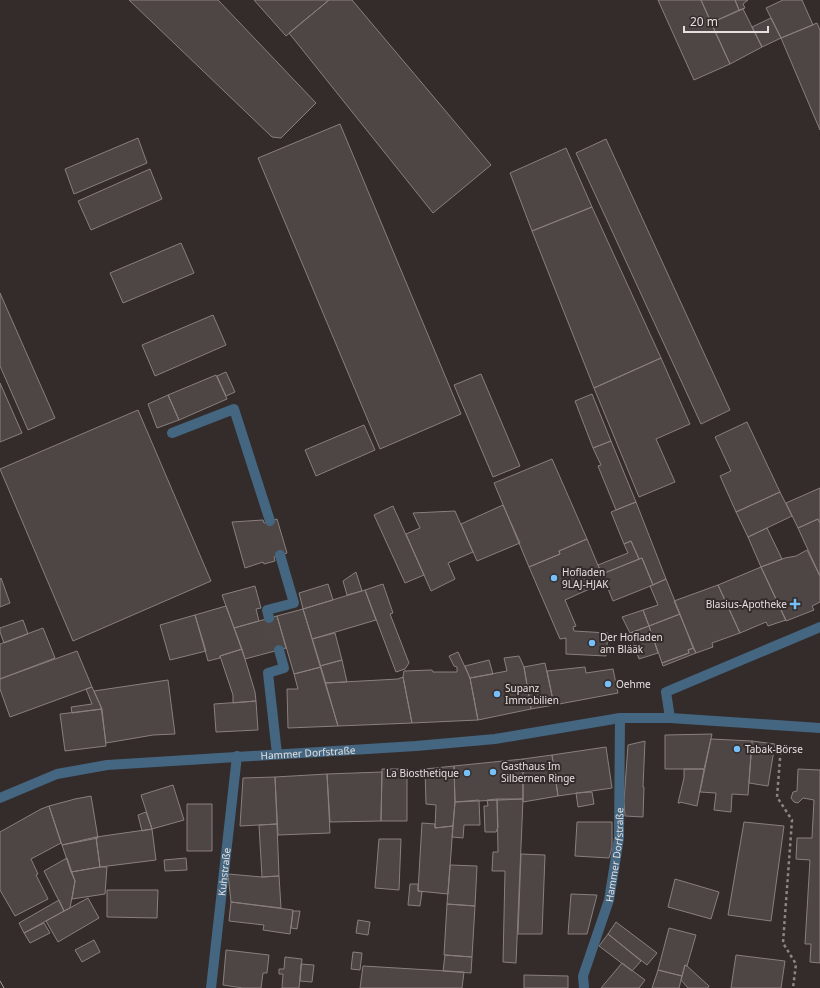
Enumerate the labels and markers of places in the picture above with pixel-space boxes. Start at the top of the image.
place label: Hofladen 9LAJ-HJAK [562,565,609,591]
marker: Hofladen 9LAJ-HJAK [549,573,559,583]
place label: Blasius-Apotheke [706,597,787,611]
marker: Blasius-Apotheke [790,599,800,609]
place label: Der Hofladen am Blääk [600,630,663,656]
marker: Der Hofladen am Blääk [587,638,597,648]
place label: Oehme [616,677,651,691]
marker: Oehme [603,679,613,689]
place label: Supanz Immobilien [505,681,559,707]
marker: Supanz Immobilien [492,689,502,699]
place label: Tabak-Börse [745,742,803,756]
marker: Tabak-Börse [732,744,742,754]
place label: Gasthaus Im Silbernen Ringe [501,759,575,785]
place label: La Biosthetique [386,766,459,780]
marker: Gasthaus Im Silbernen Ringe [488,767,498,777]
marker: La Biosthetique [462,768,472,778]

